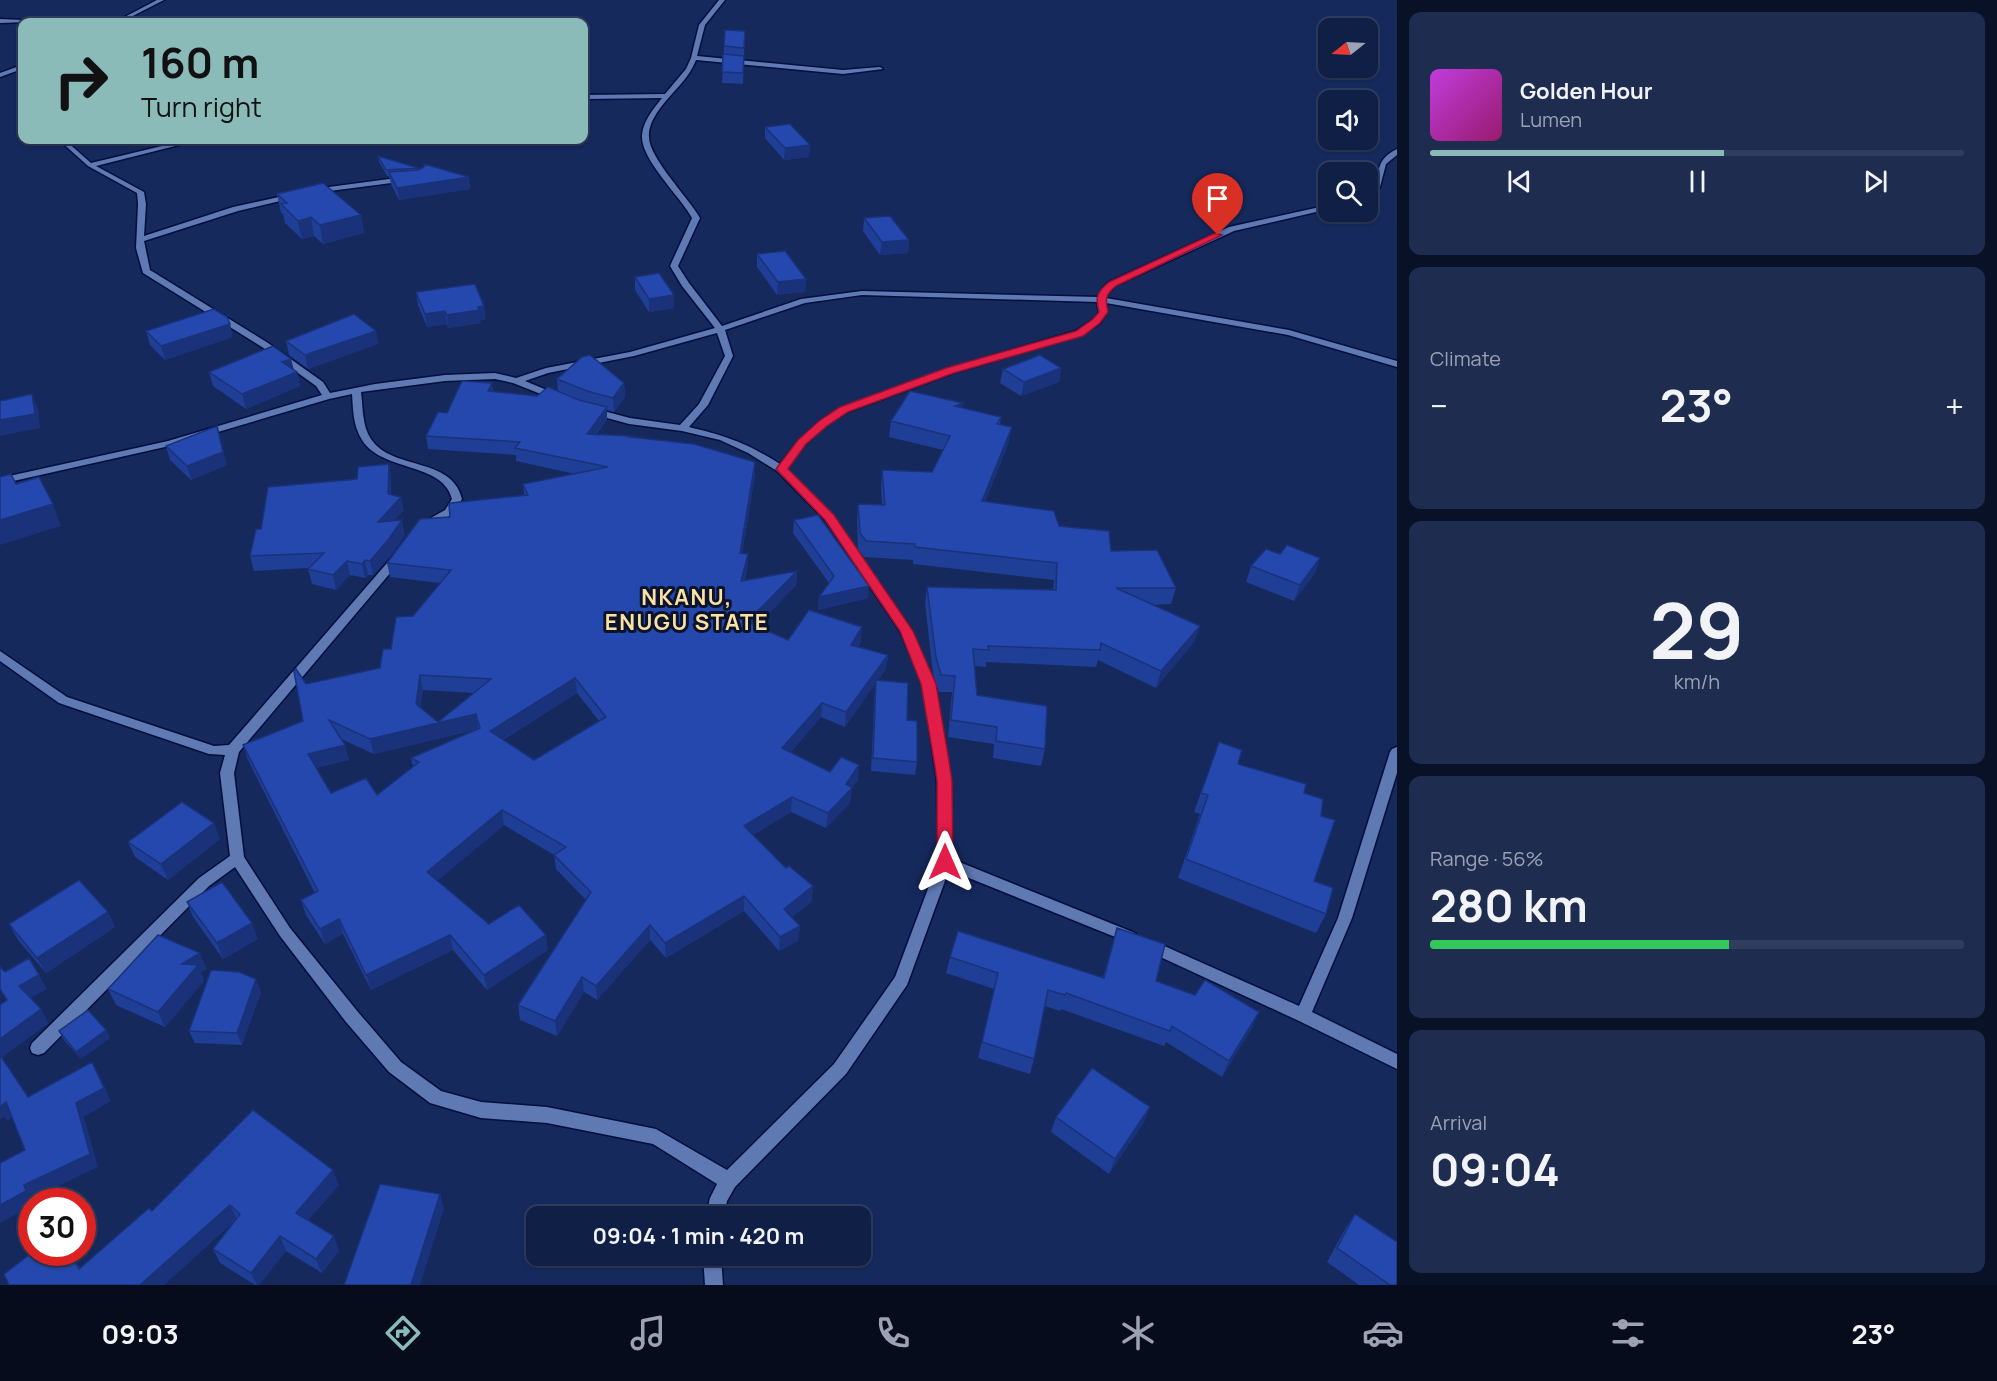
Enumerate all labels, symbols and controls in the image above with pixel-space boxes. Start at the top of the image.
north arrow [1318,18,1378,78]
map controls [1318,18,1378,222]
text: 160 m [141,33,259,91]
icon: right [42,42,120,120]
text: Golden Hour [1520,76,1653,106]
text: Turn right [141,88,262,125]
button: sound [1318,90,1378,150]
text: Lumen [1520,106,1582,133]
button: search [1318,162,1378,222]
icon: previous [1503,165,1536,198]
icon: pause [1681,165,1714,198]
icon: next [1859,165,1892,198]
pin [1192,173,1243,235]
icon: arrive [1201,182,1234,215]
text: Climate [1430,345,1501,372]
text: 23° [1660,374,1733,436]
text: − [1430,383,1448,428]
text: + [1945,383,1964,428]
text: 29 [1650,576,1744,682]
district label: NKANU, ENUGU STATE [605,582,769,637]
text: km/h [1674,668,1720,695]
position arrow [913,830,977,894]
text: Range · 56% [1430,845,1544,872]
text: 280 km [1430,874,1588,936]
text: Arrival [1430,1109,1487,1136]
text: 09:04 [1430,1138,1560,1200]
speed limit sign: 30 [18,1188,96,1266]
text: 09:04 · 1 min · 420 m [593,1221,804,1251]
icon: directions [382,1312,424,1354]
icon: music [627,1312,669,1354]
icon: phone [872,1312,914,1354]
icon: climate [1117,1312,1159,1354]
icon: car [1362,1312,1404,1354]
icon: filters [1607,1312,1649,1354]
text: 09:03 [101,1315,179,1352]
text: 23° [1852,1315,1895,1352]

